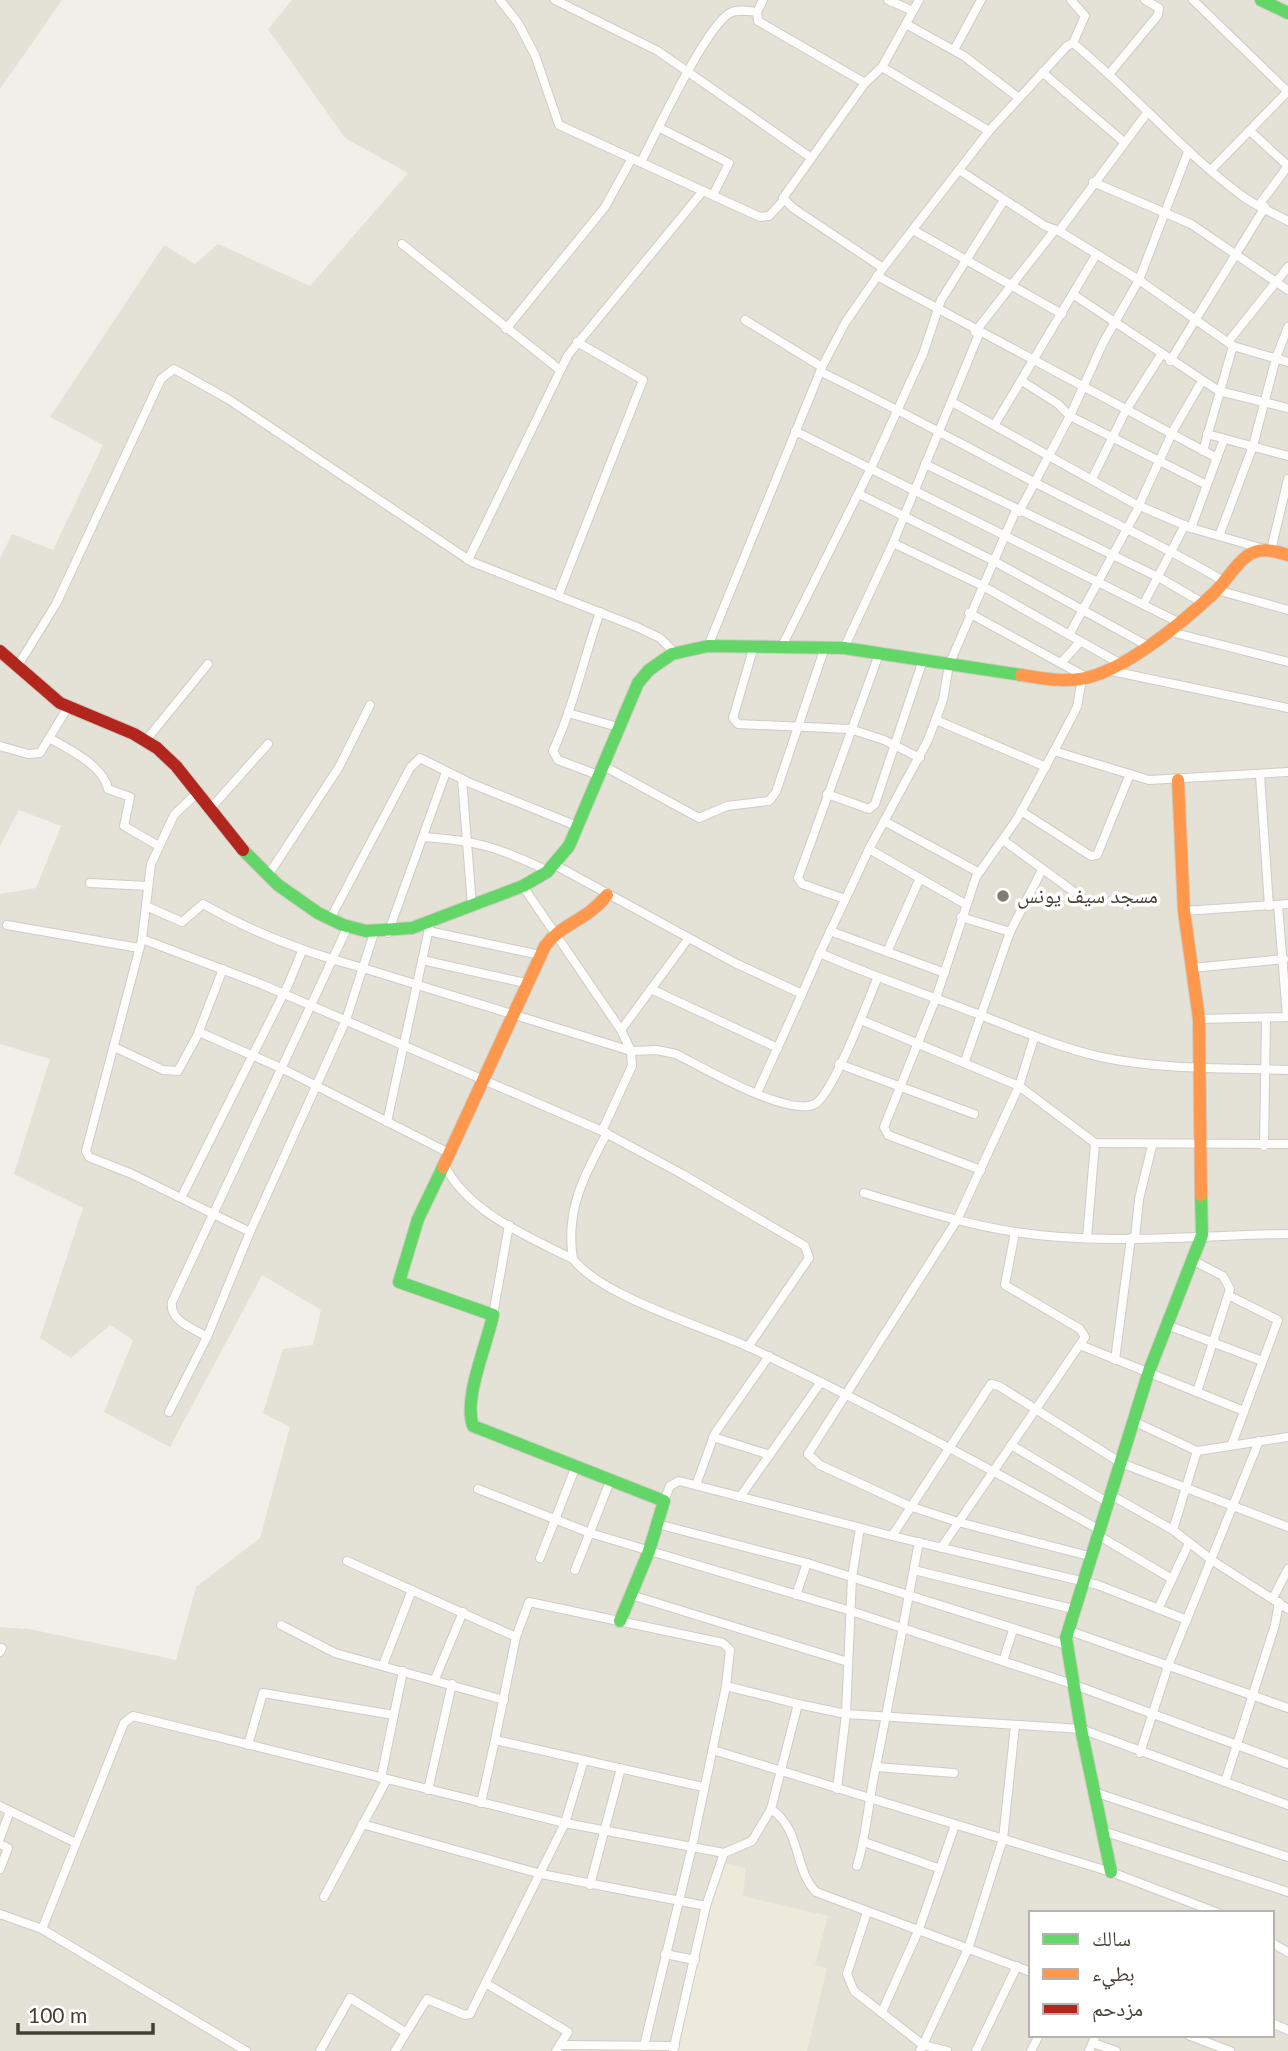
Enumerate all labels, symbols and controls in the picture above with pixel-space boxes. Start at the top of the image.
place label: مسجد سيف يونس [1017,882,1158,909]
marker: مسجد سيف يونس [995,888,1011,904]
legend [1029,1911,1274,2037]
text: سالك [1092,1925,1131,1950]
text: بطيء [1092,1960,1135,1990]
scale bar [18,1992,152,2036]
text: مزدحم [1092,1995,1143,2023]
text: 100 m [28,2002,87,2027]

